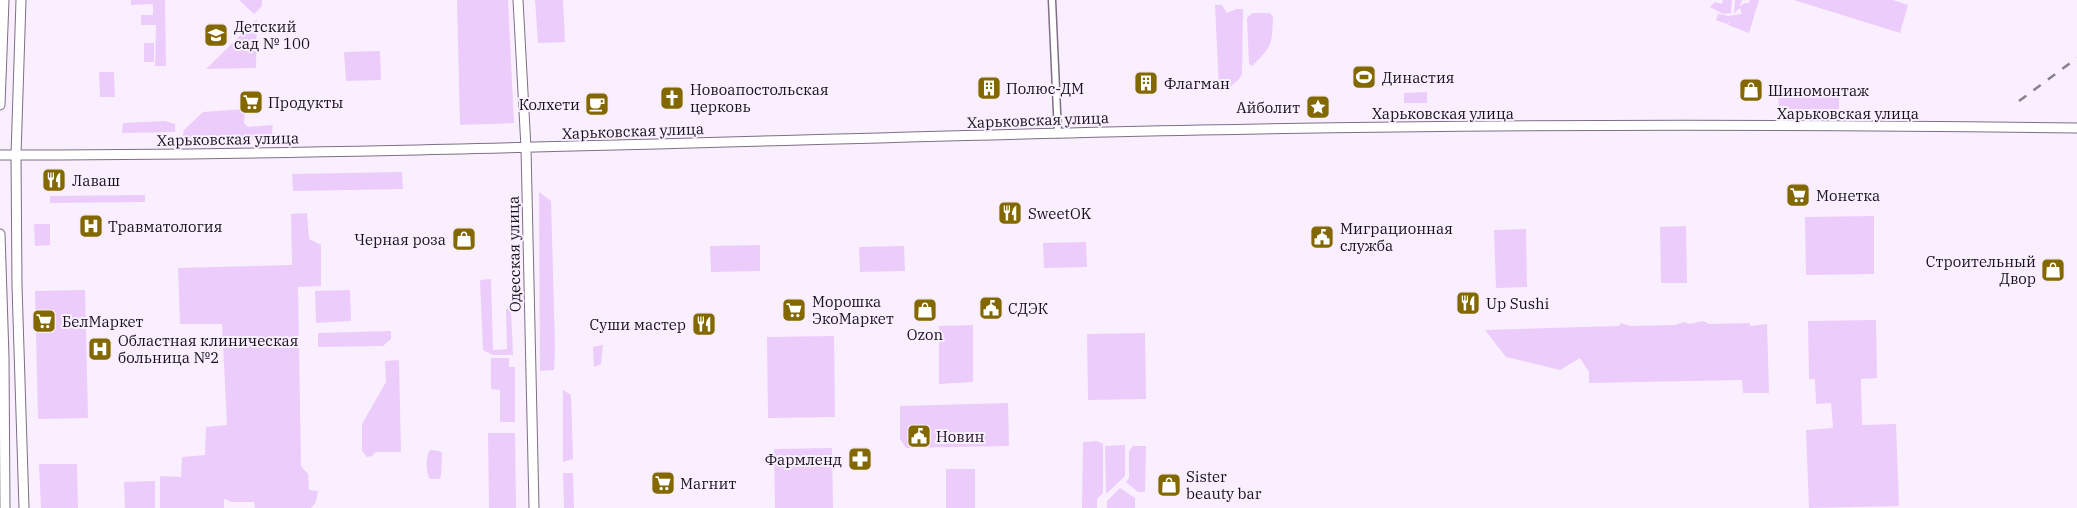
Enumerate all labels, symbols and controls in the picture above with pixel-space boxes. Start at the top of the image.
place label: Детский сад № 100 [234,17,310,53]
school or university icon: Детский сад № 100 [203,22,229,48]
sports icon: Династия [1351,64,1377,90]
place label: Династия [1382,68,1455,87]
building icon: Флагман [1133,70,1159,96]
place label: Флагман [1164,74,1230,93]
building icon: Полюс-ДМ [976,75,1002,101]
shop icon: Шиномонтаж [1738,77,1764,103]
place label: Полюс-ДМ [1006,79,1084,98]
place label: Новоапостольская церковь [690,80,829,116]
place label: Шиномонтаж [1768,81,1869,100]
church icon: Новоапостольская церковь [659,85,685,111]
supermarket icon: Продукты [238,89,264,115]
cafe icon: Колхети [584,91,610,117]
place label: Продукты [268,93,343,112]
place icon: Айболит [1305,94,1331,120]
place label: Колхети [519,95,580,114]
place label: Айболит [1236,98,1300,117]
street label: Харьковская улица [1372,104,1514,123]
street label: Харьковская улица [1777,104,1919,123]
street label: Харьковская улица [967,108,1109,132]
street label: Харьковская улица [562,119,704,143]
street label: Харьковская улица [157,128,299,150]
restaurant icon: Лаваш [41,167,67,193]
place label: Лаваш [72,171,120,190]
supermarket icon: Монетка [1785,182,1811,208]
place label: Монетка [1816,186,1880,205]
street label: Одесская улица [503,196,525,312]
restaurant icon: SweetOK [997,200,1023,226]
place label: SweetOK [1028,204,1092,223]
hospital icon: Травматология [78,213,104,239]
place label: Травматология [108,217,222,236]
place label: Миграционная служба [1340,219,1453,255]
public building icon: Миграционная служба [1309,224,1335,250]
shop icon: Черная роза [451,226,477,252]
place label: Черная роза [354,230,446,249]
place label: Строительный Двор [1926,252,2036,288]
shop icon: Строительный Двор [2040,257,2066,283]
restaurant icon: Up Sushi [1455,290,1481,316]
place label: Морошка ЭкоМаркет [812,292,894,328]
place label: Up Sushi [1486,294,1549,313]
public building icon: СДЭК [978,295,1004,321]
supermarket icon: Морошка ЭкоМаркет [781,297,807,323]
shop icon: Ozon [912,297,938,323]
place label: СДЭК [1008,299,1049,318]
supermarket icon: БелМаркет [31,308,57,334]
restaurant icon: Суши мастер [691,311,717,337]
place label: БелМаркет [62,312,144,331]
place label: Суши мастер [590,315,686,334]
place label: Ozon [907,325,944,344]
place label: Областная клиническая больница №2 [118,331,298,367]
hospital icon: Областная клиническая больница №2 [87,336,113,362]
public building icon: Новин [906,423,932,449]
place label: Новин [936,427,985,446]
pharmacy icon: Фармленд [847,446,873,472]
place label: Фармленд [765,450,842,469]
place label: Sister beauty bar [1186,467,1262,503]
supermarket icon: Магнит [650,470,676,496]
shop icon: Sister beauty bar [1156,472,1182,498]
place label: Магнит [680,474,736,493]

